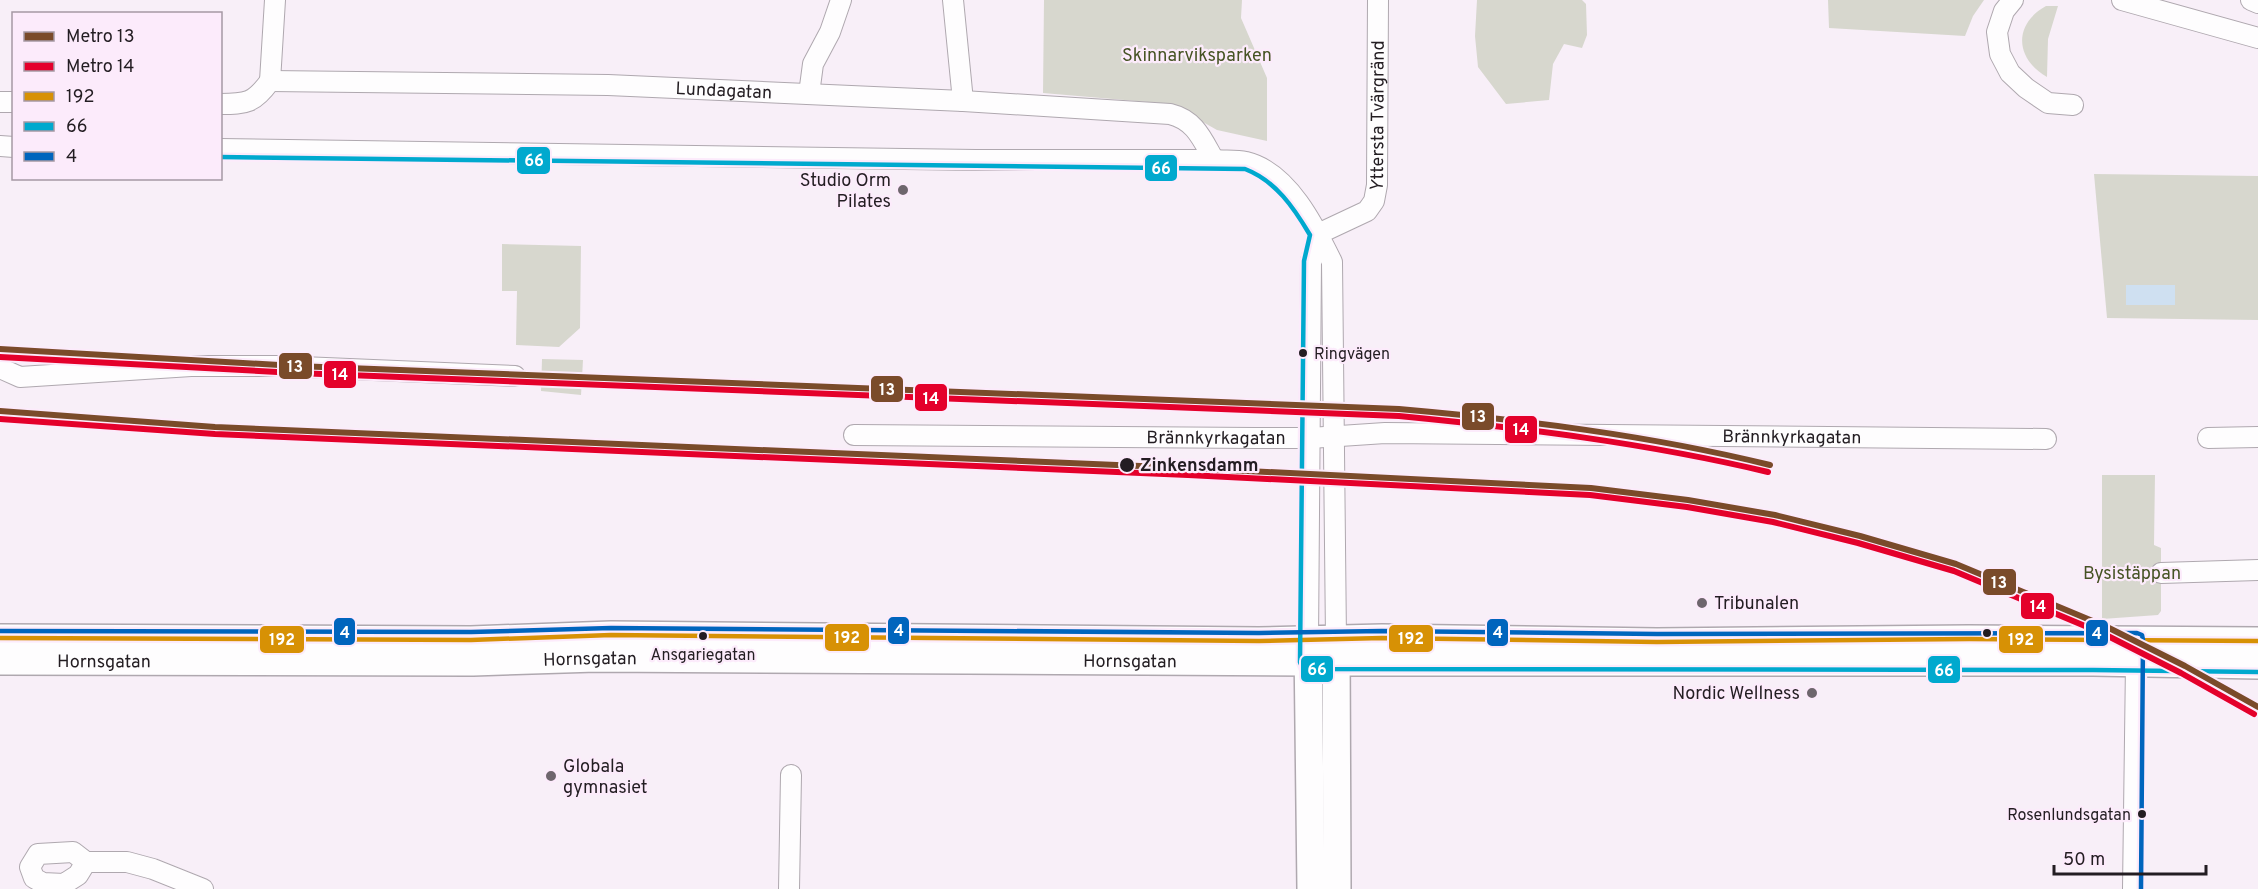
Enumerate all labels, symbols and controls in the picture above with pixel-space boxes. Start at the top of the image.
legend [12,12,222,180]
text: Metro 13 [66,26,134,49]
street label: Yttersta Tvärgränd [1366,40,1391,193]
park label: Skinnarviksparken [1122,45,1272,68]
text: Metro 14 [66,56,134,79]
street label: Lundagatan [675,78,773,105]
text: 192 [66,86,94,109]
text: 66 [66,116,88,139]
text: 4 [66,146,77,169]
line badge: 66 [516,146,551,175]
text: 66 [524,152,544,172]
line badge: 66 [1144,154,1178,182]
text: 66 [1151,160,1171,180]
place label: Studio Orm Pilates [800,170,891,214]
marker: Studio Orm Pilates [896,183,910,197]
place label: Ringvägen [1314,345,1390,365]
marker: Ringvägen [1297,347,1309,359]
line badge: 13 [278,352,313,380]
text: 13 [287,358,303,378]
line badge: 14 [323,360,357,389]
text: 14 [332,366,348,386]
line badge: 13 [870,375,904,403]
text: 13 [879,381,895,401]
line badge: 14 [914,383,948,412]
text: 14 [923,390,939,410]
line badge: 13 [1461,402,1495,431]
text: 13 [1470,408,1486,428]
line badge: 14 [1504,415,1538,444]
text: 14 [1513,421,1529,441]
street label: Brännkyrkagatan [1722,426,1861,450]
street label: Brännkyrkagatan [1146,427,1286,451]
place label: Zinkensdamm [1140,455,1258,478]
marker: Zinkensdamm [1118,456,1136,474]
park label: Bysistäppan [2083,563,2181,586]
line badge: 13 [1982,568,2017,596]
text: 13 [1991,574,2007,594]
line badge: 14 [2020,592,2055,620]
place label: Tribunalen [1714,593,1799,616]
marker: Tribunalen [1695,596,1709,610]
text: 14 [2030,598,2046,618]
line badge: 4 [887,616,910,645]
line badge: 4 [333,617,356,646]
line badge: 4 [1486,618,1509,647]
line badge: 4 [2085,619,2109,647]
text: 4 [894,622,904,642]
line badge: 192 [824,623,870,652]
text: 4 [340,624,350,644]
line badge: 192 [1388,624,1434,653]
text: 4 [1493,624,1503,644]
line badge: 192 [259,625,305,654]
line badge: 192 [1998,625,2044,654]
text: 4 [2092,625,2102,645]
unlabelled marker [1981,627,1993,639]
text: 192 [834,629,860,649]
marker: Ansgariegatan [697,630,709,642]
text: 192 [1398,630,1424,650]
text: 192 [269,631,295,651]
text: 192 [2008,631,2034,651]
place label: Ansgariegatan [651,646,755,666]
street label: Hornsgatan [543,648,637,673]
street label: Hornsgatan [57,651,151,674]
street label: Hornsgatan [1083,651,1177,674]
line badge: 66 [1300,655,1334,683]
line badge: 66 [1927,655,1961,684]
text: 66 [1307,661,1327,681]
text: 66 [1934,662,1954,682]
place label: Nordic Wellness [1672,683,1800,706]
marker: Nordic Wellness [1805,686,1819,700]
place label: Globala gymnasiet [563,756,648,800]
marker: Globala gymnasiet [544,769,558,783]
place label: Rosenlundsgatan [2007,806,2131,826]
marker: Rosenlundsgatan [2136,808,2148,820]
scale bar [2054,838,2206,876]
text: 50 m [2063,849,2105,872]

